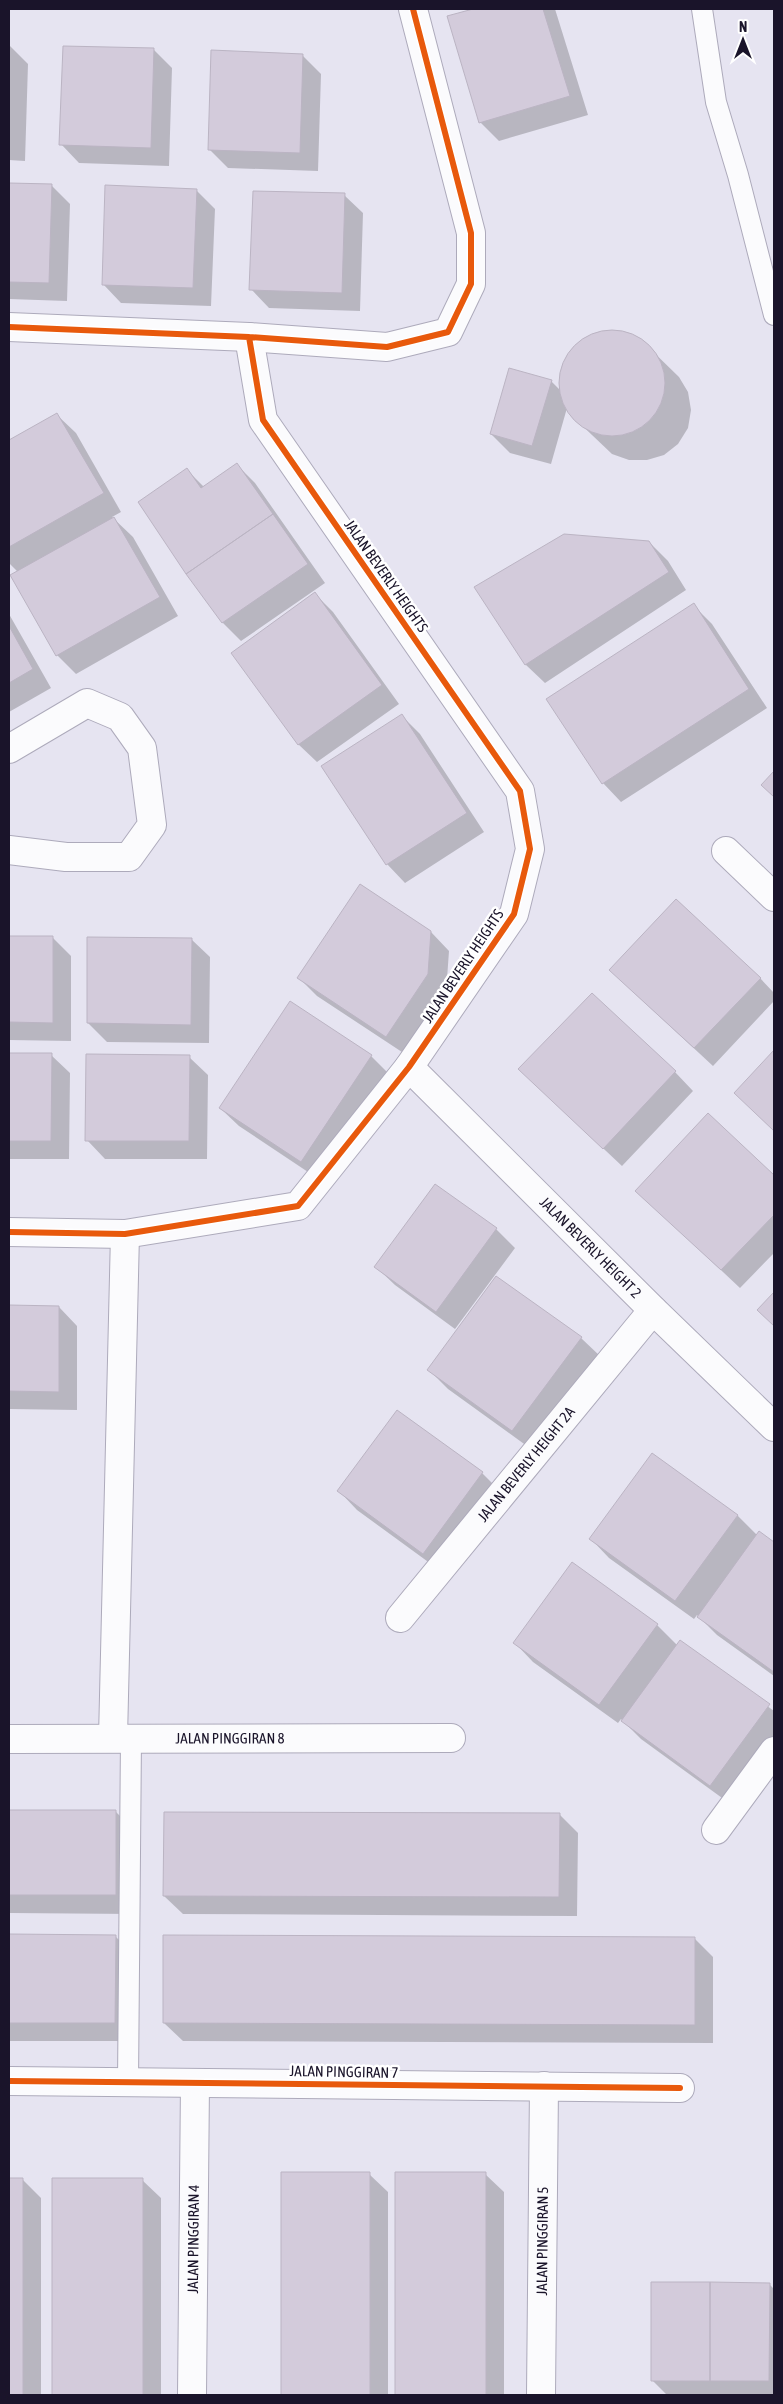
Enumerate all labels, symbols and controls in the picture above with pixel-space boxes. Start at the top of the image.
north arrow [718,15,768,65]
text: N [739,19,747,35]
street label: JALAN BEVERLY HEIGHTS [341,516,431,635]
street label: JALAN BEVERLY HEIGHTS [418,906,507,1026]
street label: JALAN BEVERLY HEIGHT 2 [537,1193,645,1301]
street label: JALAN BEVERLY HEIGHT 2A [474,1403,578,1525]
street label: JALAN PINGGIRAN 8 [176,1729,284,1747]
street label: JALAN PINGGIRAN 7 [289,2062,399,2081]
street label: JALAN PINGGIRAN 4 [184,2184,202,2294]
street label: JALAN PINGGIRAN 5 [533,2186,551,2296]

